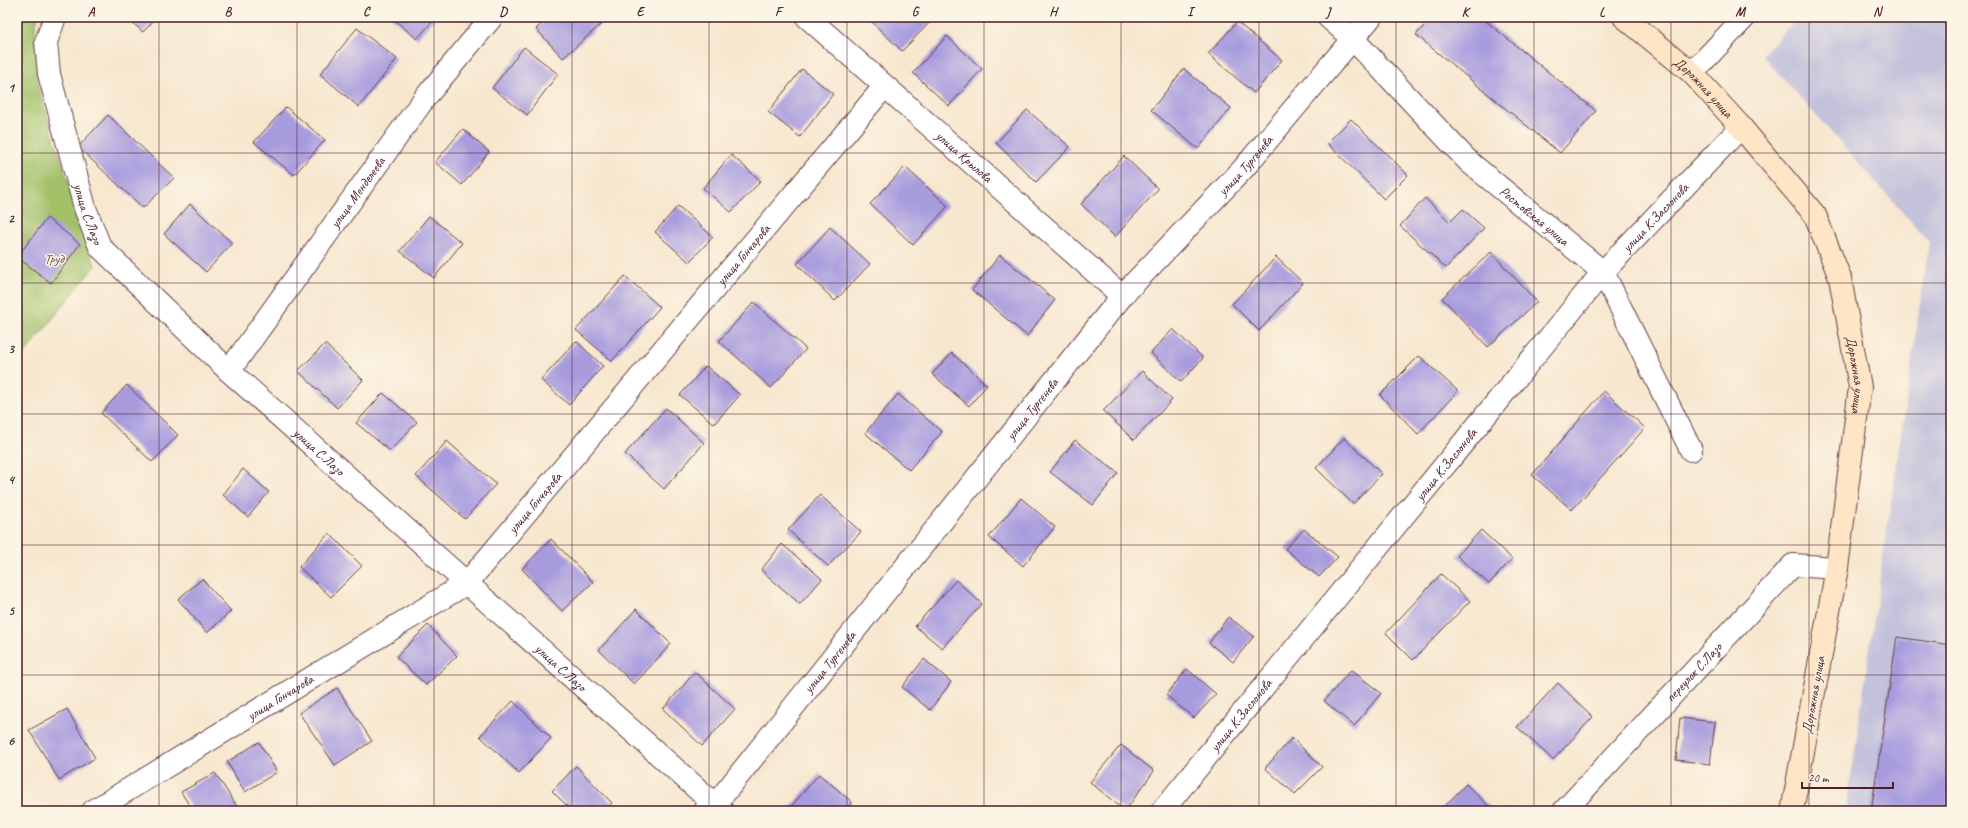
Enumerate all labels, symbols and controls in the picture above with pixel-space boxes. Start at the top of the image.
text: A [88,4,96,20]
text: B [225,4,233,20]
text: C [363,4,371,20]
text: D [499,4,508,20]
text: E [637,4,646,20]
text: F [775,4,784,20]
text: G [912,4,920,20]
text: H [1049,4,1059,20]
text: I [1187,4,1196,20]
text: J [1325,4,1332,20]
text: K [1462,4,1472,20]
text: L [1599,4,1606,20]
text: M [1735,4,1746,20]
text: N [1873,4,1884,20]
street label: Дорожная улица [1670,53,1737,122]
text: 1 [8,80,16,96]
street label: улица Крылова [931,127,997,187]
street label: улица Тургенева [1214,131,1277,200]
street label: улица Менделеева [326,152,390,232]
street label: улица К.Заслонова [1618,179,1693,256]
street label: улица С.Лазо [70,181,107,249]
street label: Ростовская улица [1496,183,1573,250]
text: 2 [8,211,15,227]
street label: улица Гончарова [712,220,775,290]
park label: Труд [44,250,65,267]
street label: Дорожная улица [1842,334,1868,415]
text: 3 [8,341,15,357]
street label: улица Тургенева [1002,374,1063,444]
street label: улица С.Лазо [289,424,350,481]
street label: улица К.Заслонова [1411,424,1481,505]
street label: улица Гончарова [504,468,566,538]
text: 4 [8,472,16,488]
text: 5 [8,603,15,619]
street label: улица Тургенева [799,627,860,697]
street label: переулок С.Лазо [1662,637,1727,706]
street label: улица С.Лазо [531,639,591,696]
street label: Дорожная улица [1798,654,1829,735]
street label: улица Гончарова [243,670,317,725]
street label: улица К.Заслонова [1206,675,1276,756]
text: 6 [8,733,15,749]
scale bar [1802,764,1893,790]
text: 20 m [1808,770,1830,786]

